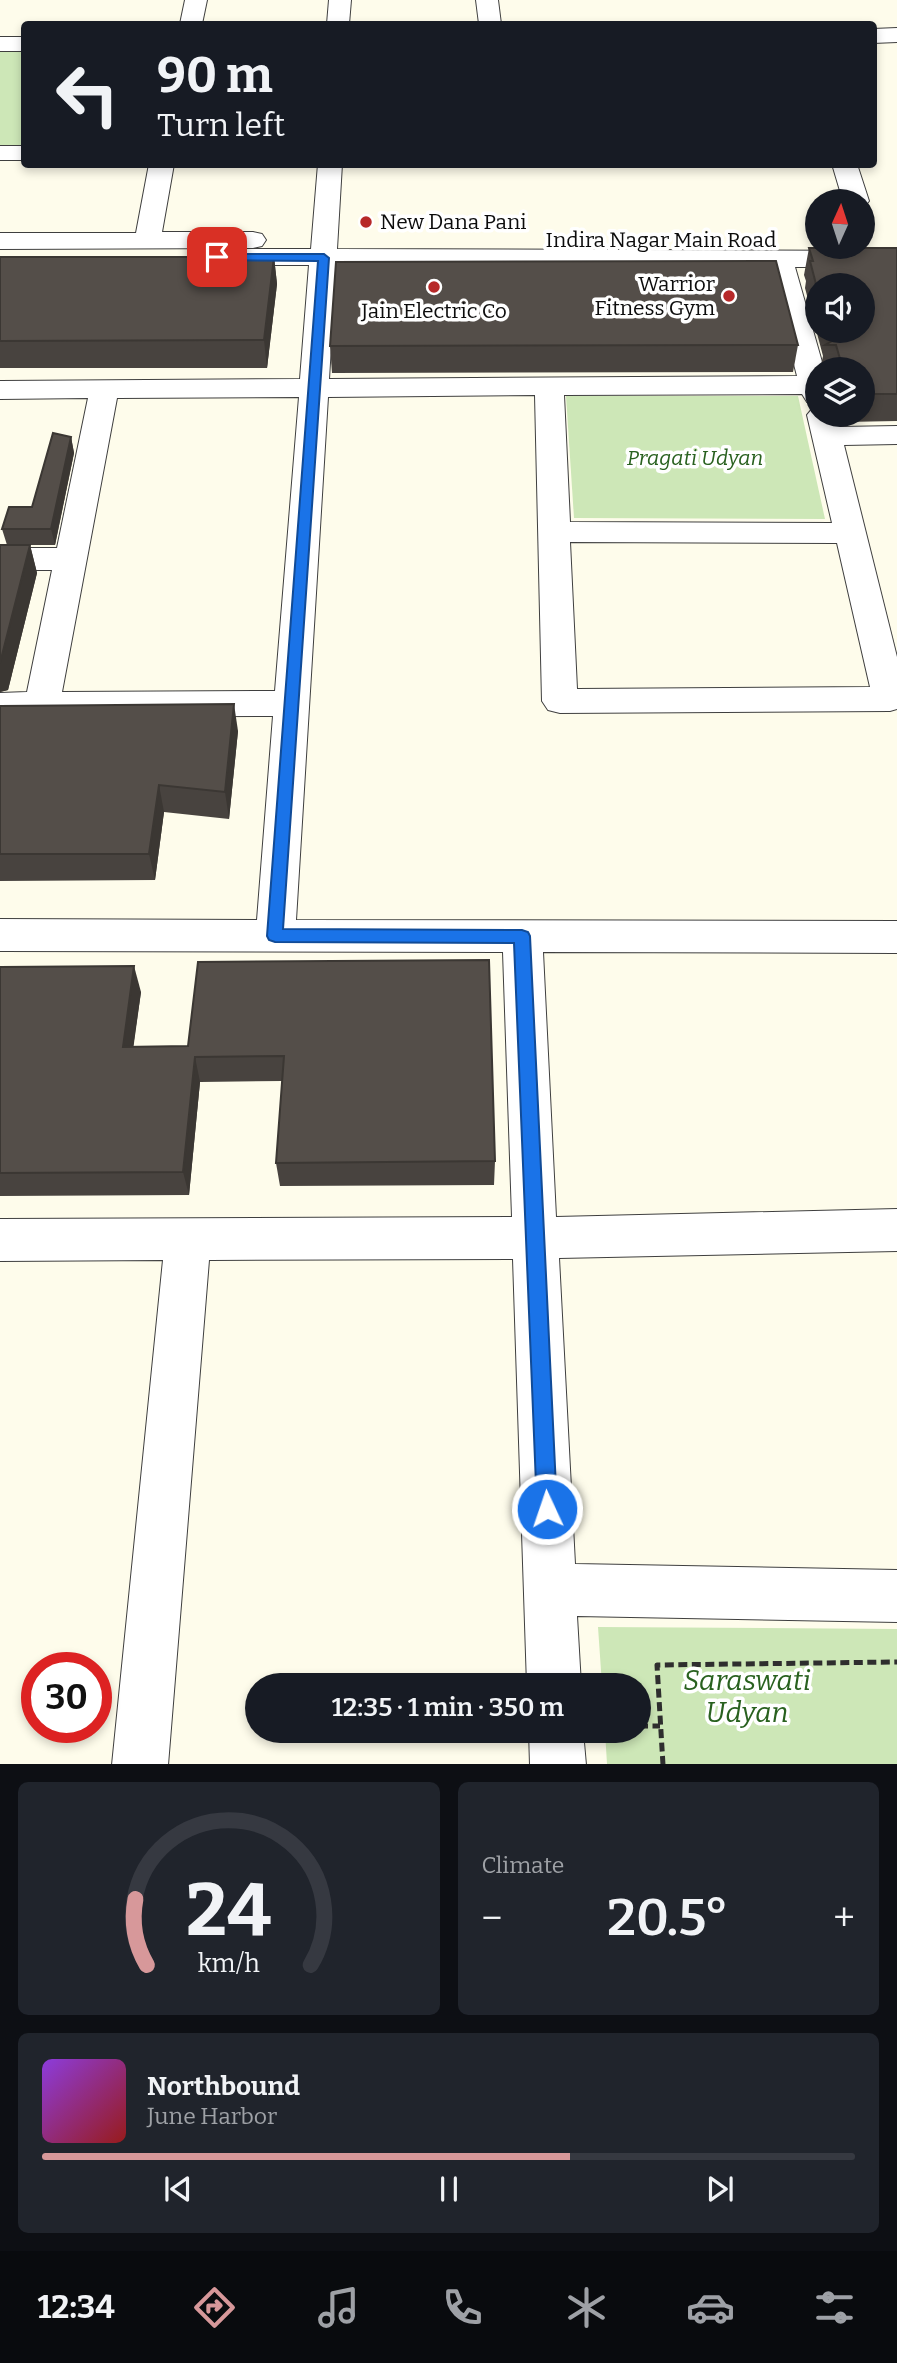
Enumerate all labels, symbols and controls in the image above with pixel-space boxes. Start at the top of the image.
text: 90 m [157,46,273,105]
icon: left [42,49,133,140]
text: Turn left [157,106,285,144]
north arrow [805,189,875,259]
map controls [805,189,875,427]
place label: New Dana Pani [380,209,527,235]
marker: New Dana Pani [358,214,374,230]
pin [187,227,247,287]
street label: Indira Nagar Main Road [546,227,776,253]
icon: arrive [198,238,236,276]
place label: Warrior Fitness Gym [594,271,715,321]
button: sound [805,273,875,343]
marker: Jain Electric Co [426,279,442,295]
marker: Warrior Fitness Gym [721,288,737,304]
place label: Jain Electric Co [360,298,507,324]
button: layers [805,357,875,427]
park label: Pragati Udyan [627,445,763,471]
position arrow [510,1472,584,1546]
speed limit sign: 30 [21,1652,112,1743]
park label: Saraswati Udyan [683,1664,811,1729]
text: 12:35 · 1 min · 350 m [332,1692,564,1723]
text: Climate [482,1851,564,1879]
text: 24 [186,1867,271,1954]
text: 20.5° [607,1886,729,1949]
text: − [482,1895,502,1941]
text: + [833,1895,855,1941]
text: km/h [198,1948,260,1978]
text: Northbound [147,2071,300,2102]
text: June Harbor [147,2102,277,2130]
icon: previous [159,2170,197,2208]
icon: pause [430,2170,468,2208]
icon: next [701,2170,739,2208]
icon: directions [190,2283,239,2332]
icon: music [314,2283,363,2332]
icon: phone [438,2283,487,2332]
icon: climate [562,2283,611,2332]
icon: car [686,2283,735,2332]
icon: filters [810,2283,859,2332]
text: 12:34 [38,2288,115,2326]

